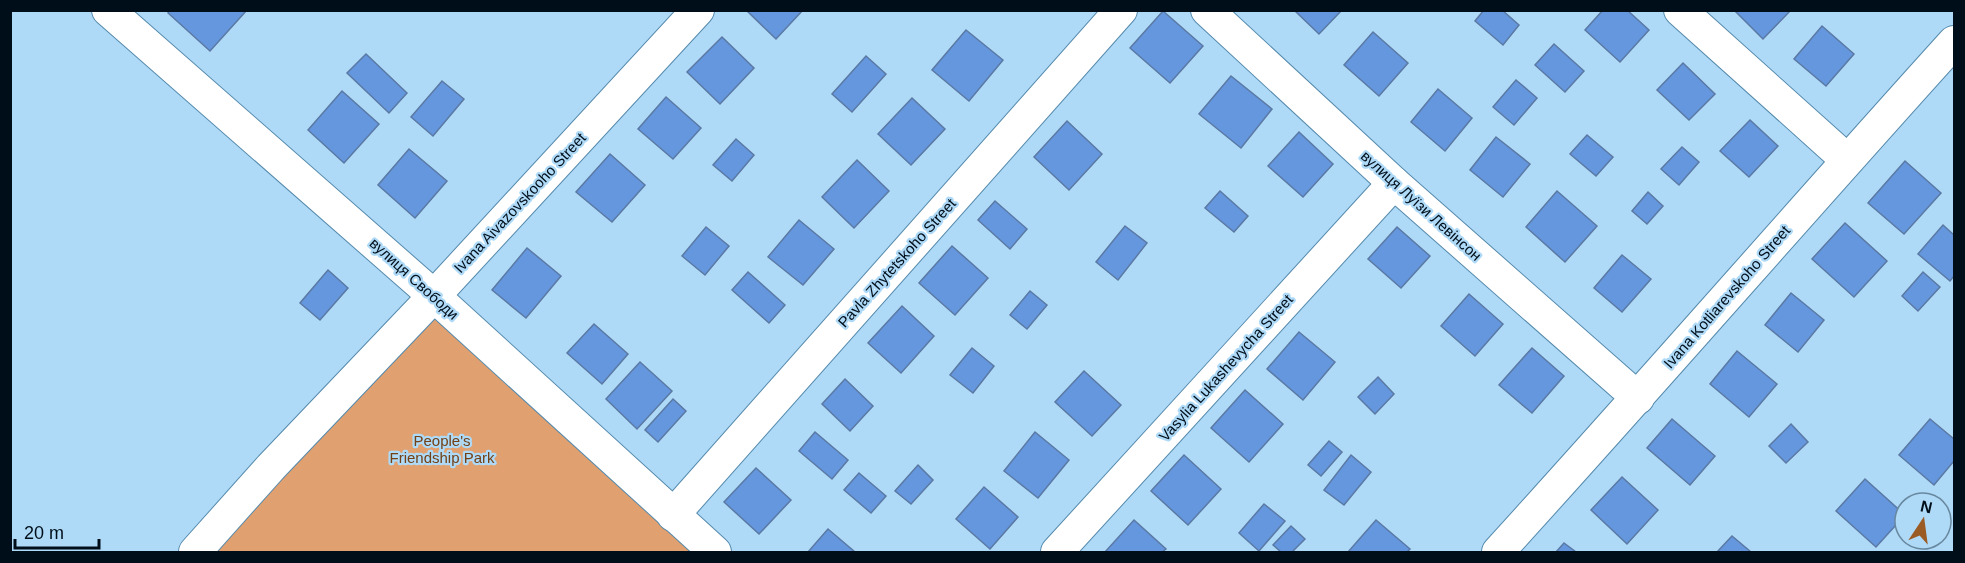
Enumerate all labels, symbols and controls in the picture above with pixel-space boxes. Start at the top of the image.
street label: Ivana Aivazovskooho Street [450,129,590,276]
street label: вулиця Луїзи Левінсон [1358,147,1485,264]
street label: Pavla Zhytetskoho Street [834,194,960,331]
street label: Ivana Kotliarevskoho Street [1660,221,1794,371]
street label: вулиця Свободи [366,234,462,323]
street label: Vasylia Lukashevycha Street [1155,290,1297,445]
park label: People's Friendship Park [389,432,495,466]
north arrow [1893,491,1953,551]
text: N [1919,497,1934,516]
scale bar [15,512,99,550]
text: 20 m [24,523,64,543]

